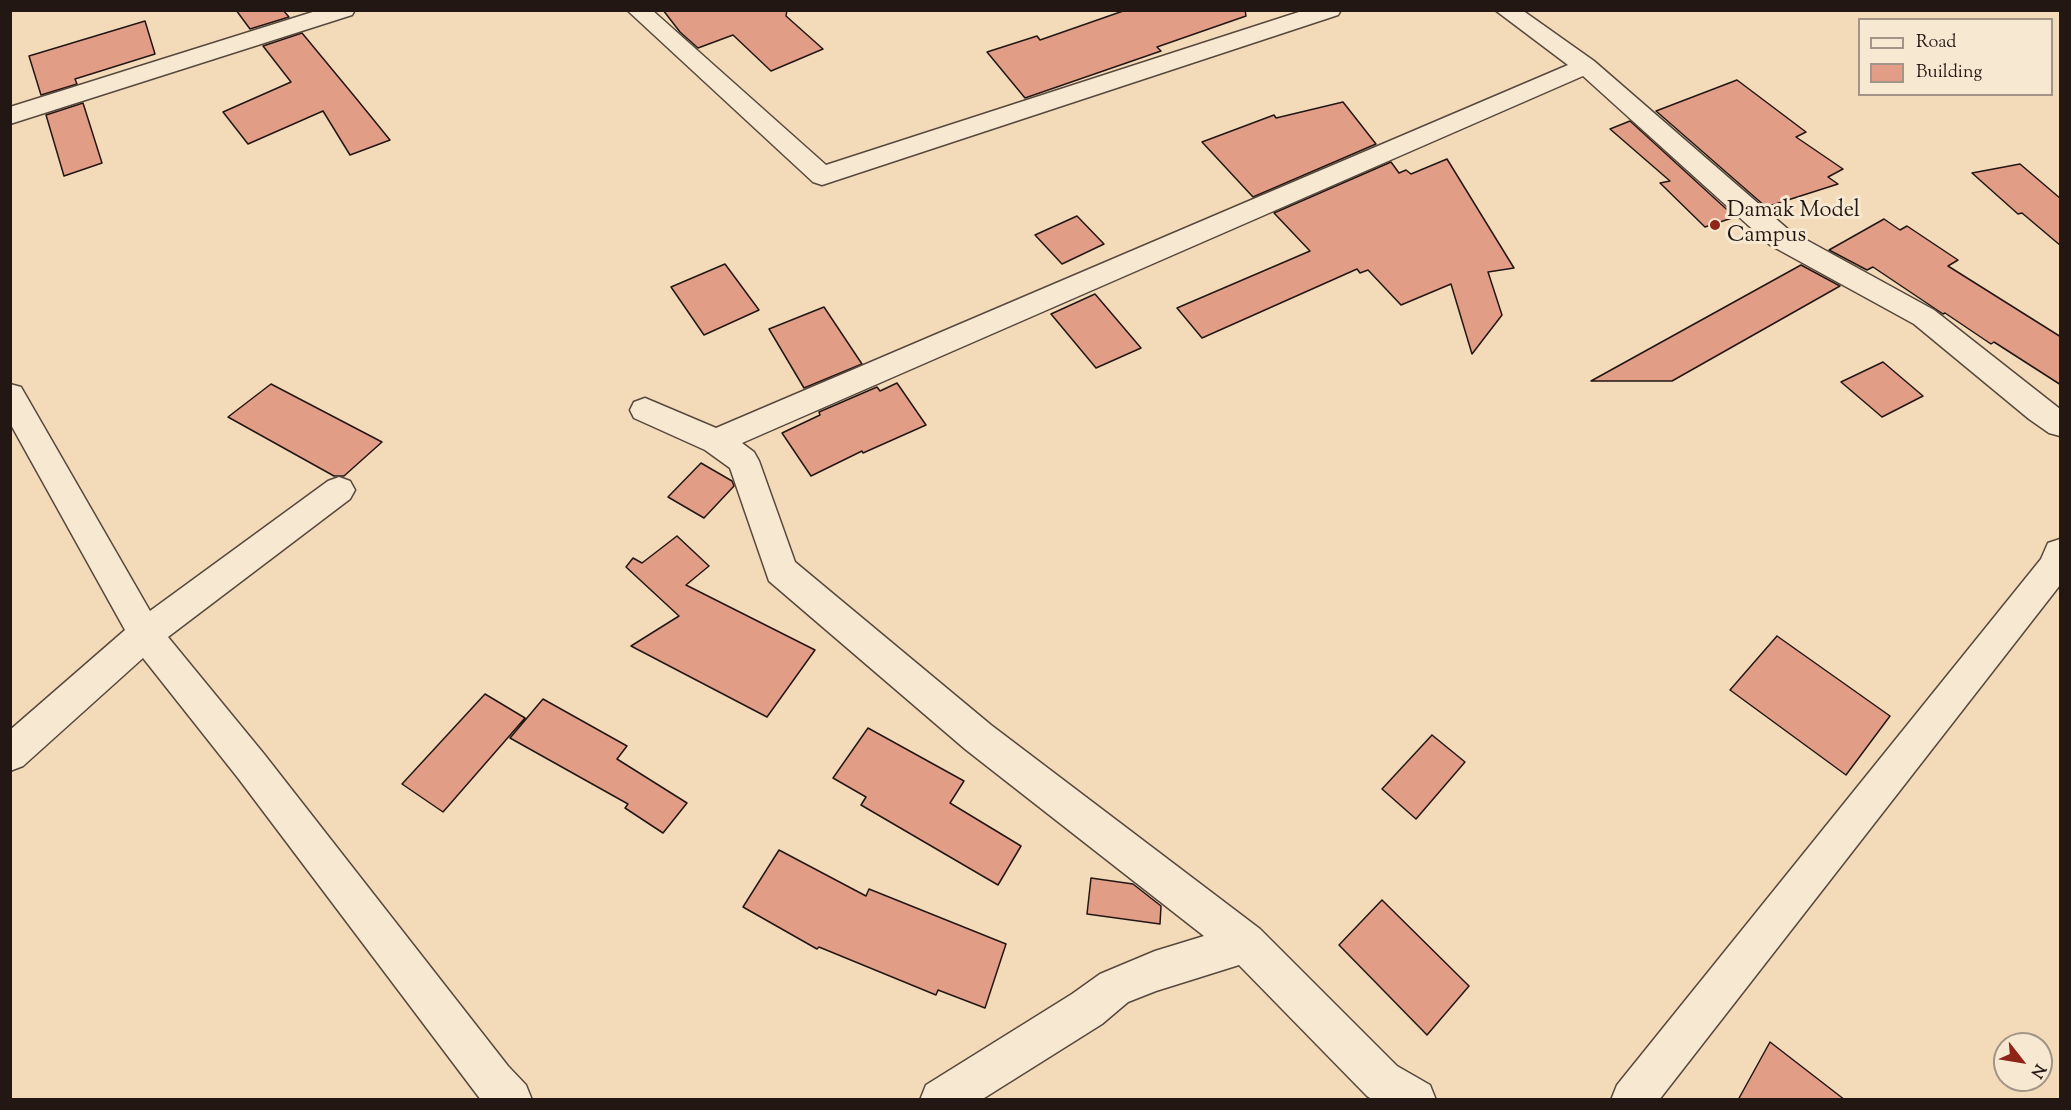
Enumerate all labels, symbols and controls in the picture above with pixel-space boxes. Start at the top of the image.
legend [1858,18,2053,96]
text: Road [1916,30,1956,56]
text: Building [1916,60,1982,86]
place label: Damak Model Campus [1727,199,1860,250]
marker: Damak Model Campus [1708,218,1722,232]
north arrow [1993,1032,2053,1092]
text: N [2024,1059,2050,1082]

